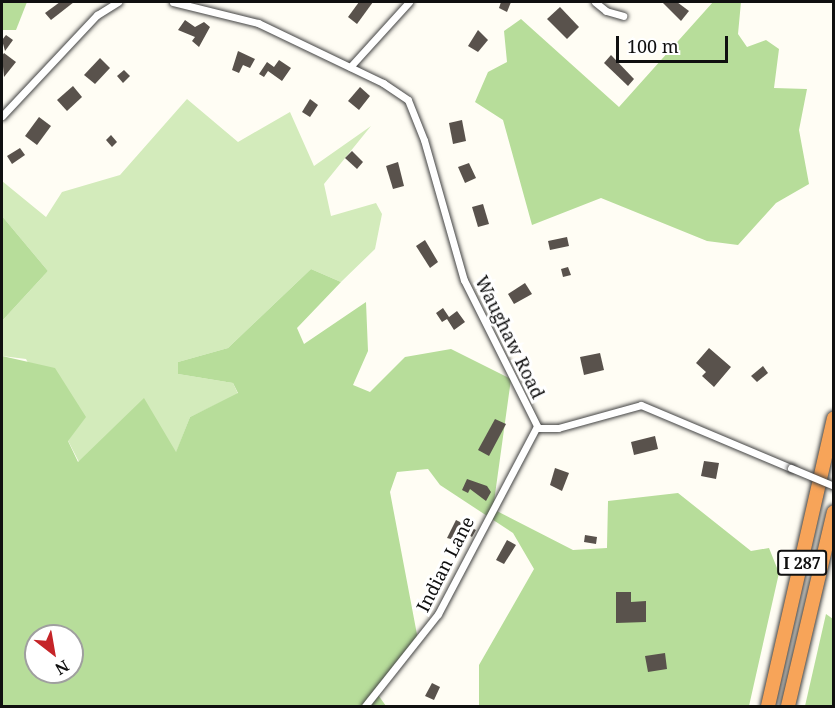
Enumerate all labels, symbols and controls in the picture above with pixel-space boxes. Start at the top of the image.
scale bar [619,24,732,62]
text: 100 m [627,34,679,58]
street label: Waughaw Road [471,272,549,402]
street label: Indian Lane [412,513,478,615]
road number: I 287 [776,550,828,576]
north arrow [24,624,84,684]
text: N [51,655,73,680]

